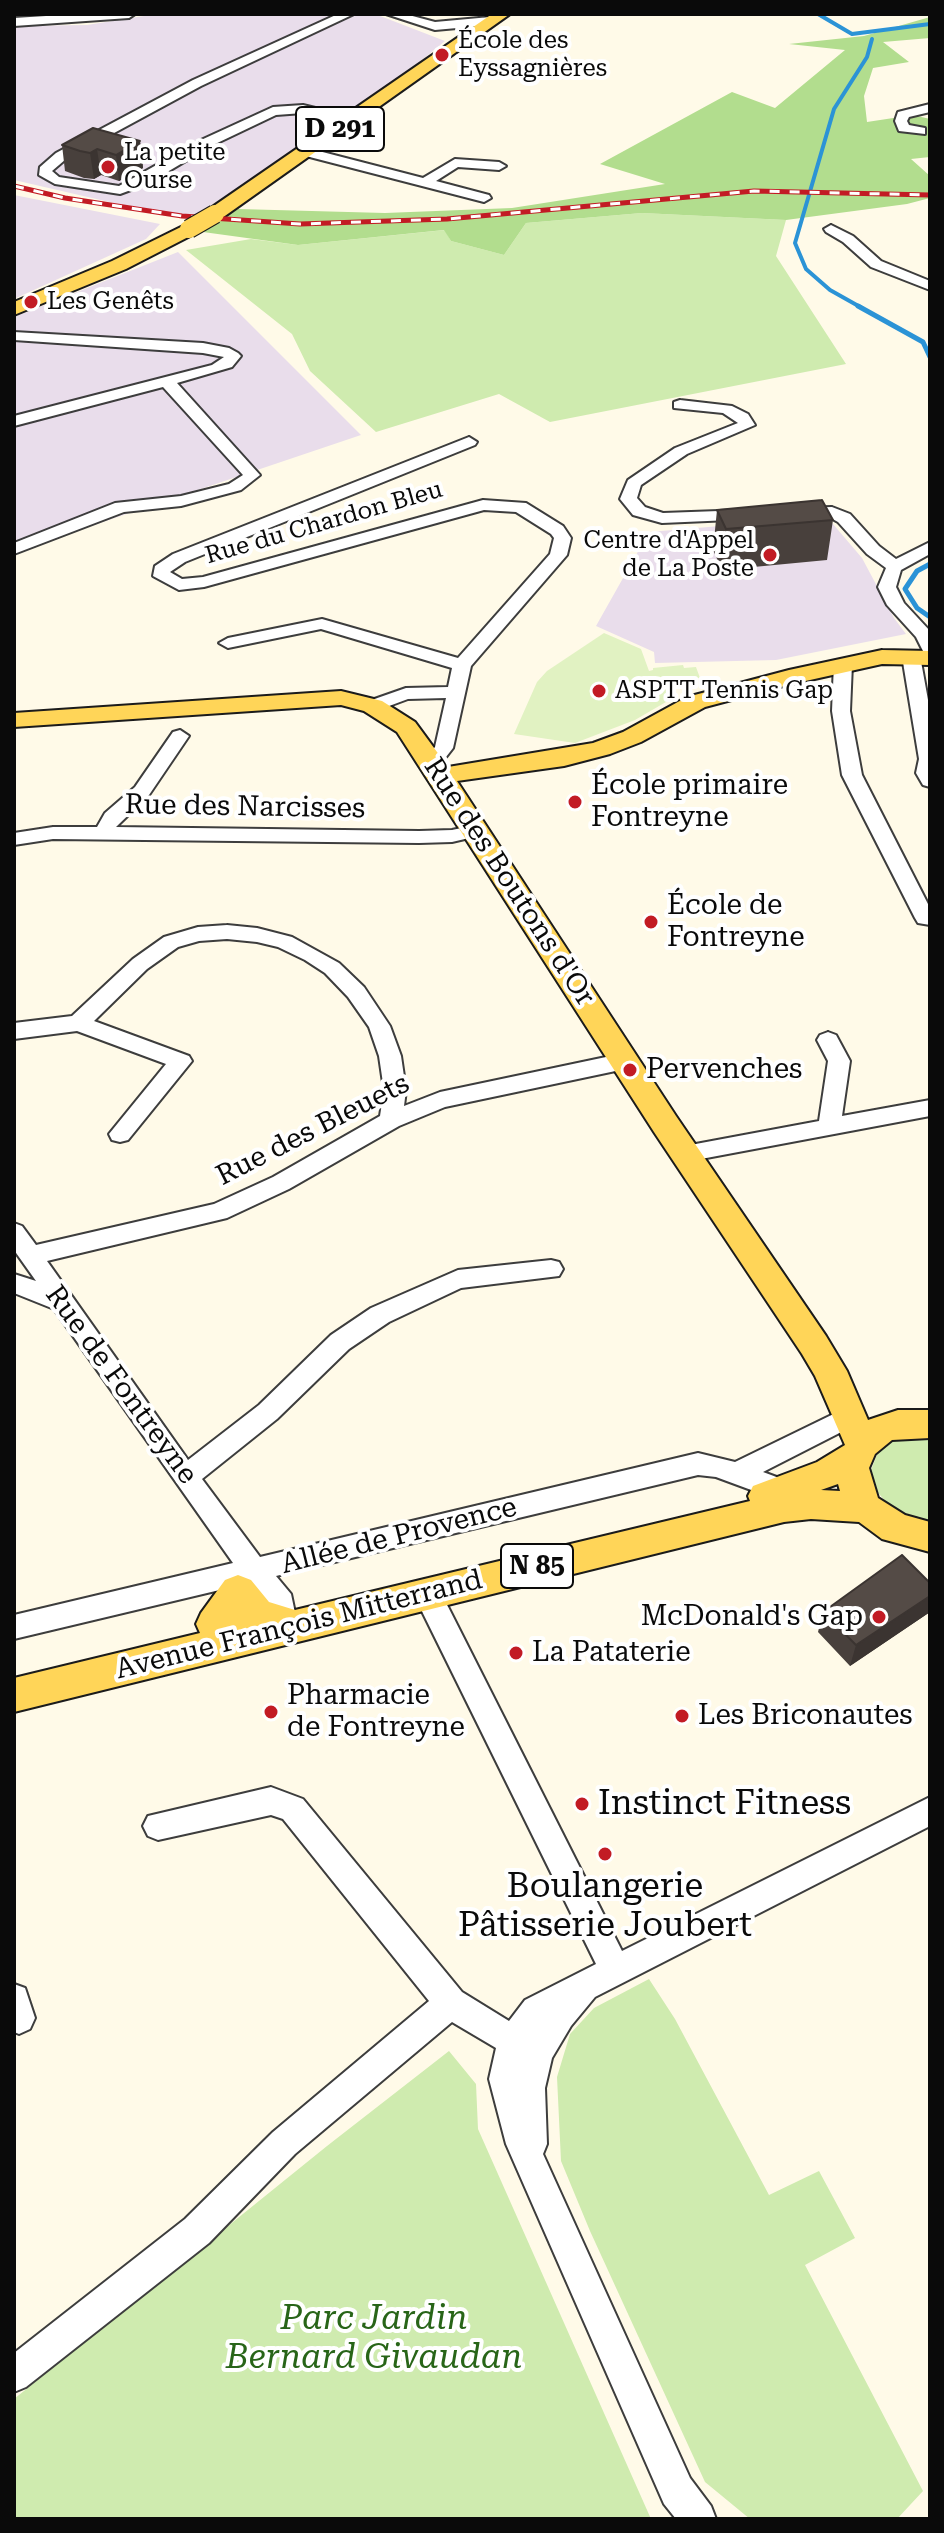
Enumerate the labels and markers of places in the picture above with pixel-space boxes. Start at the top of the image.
place label: École des Eyssagnières [458,27,607,83]
marker: École des Eyssagnières [433,46,451,64]
place label: La petite Ourse [124,139,226,195]
marker: La petite Ourse [99,158,117,176]
place label: Les Genêts [47,288,174,316]
marker: Les Genêts [22,293,40,311]
place label: Centre d'Appel de La Poste [584,527,754,583]
marker: Centre d'Appel de La Poste [761,546,779,564]
place label: ASPTT Tennis Gap [615,677,833,705]
marker: ASPTT Tennis Gap [590,682,608,700]
place label: École primaire Fontreyne [591,769,788,835]
marker: École primaire Fontreyne [566,793,584,811]
place label: École de Fontreyne [667,889,805,955]
marker: École de Fontreyne [642,913,660,931]
place label: Pervenches [646,1053,802,1087]
marker: Pervenches [621,1061,639,1079]
place label: McDonald's Gap [641,1600,863,1634]
marker: McDonald's Gap [870,1608,888,1626]
place label: La Pataterie [532,1636,691,1670]
marker: La Pataterie [507,1644,525,1662]
place label: Pharmacie de Fontreyne [287,1679,465,1745]
place label: Les Briconautes [698,1699,913,1733]
marker: Pharmacie de Fontreyne [262,1703,280,1721]
marker: Les Briconautes [673,1707,691,1725]
place label: Instinct Fitness [598,1784,851,1824]
marker: Instinct Fitness [573,1795,591,1813]
marker: Boulangerie Pâtisserie Joubert [596,1845,614,1863]
place label: Boulangerie Pâtisserie Joubert [458,1867,752,1946]

